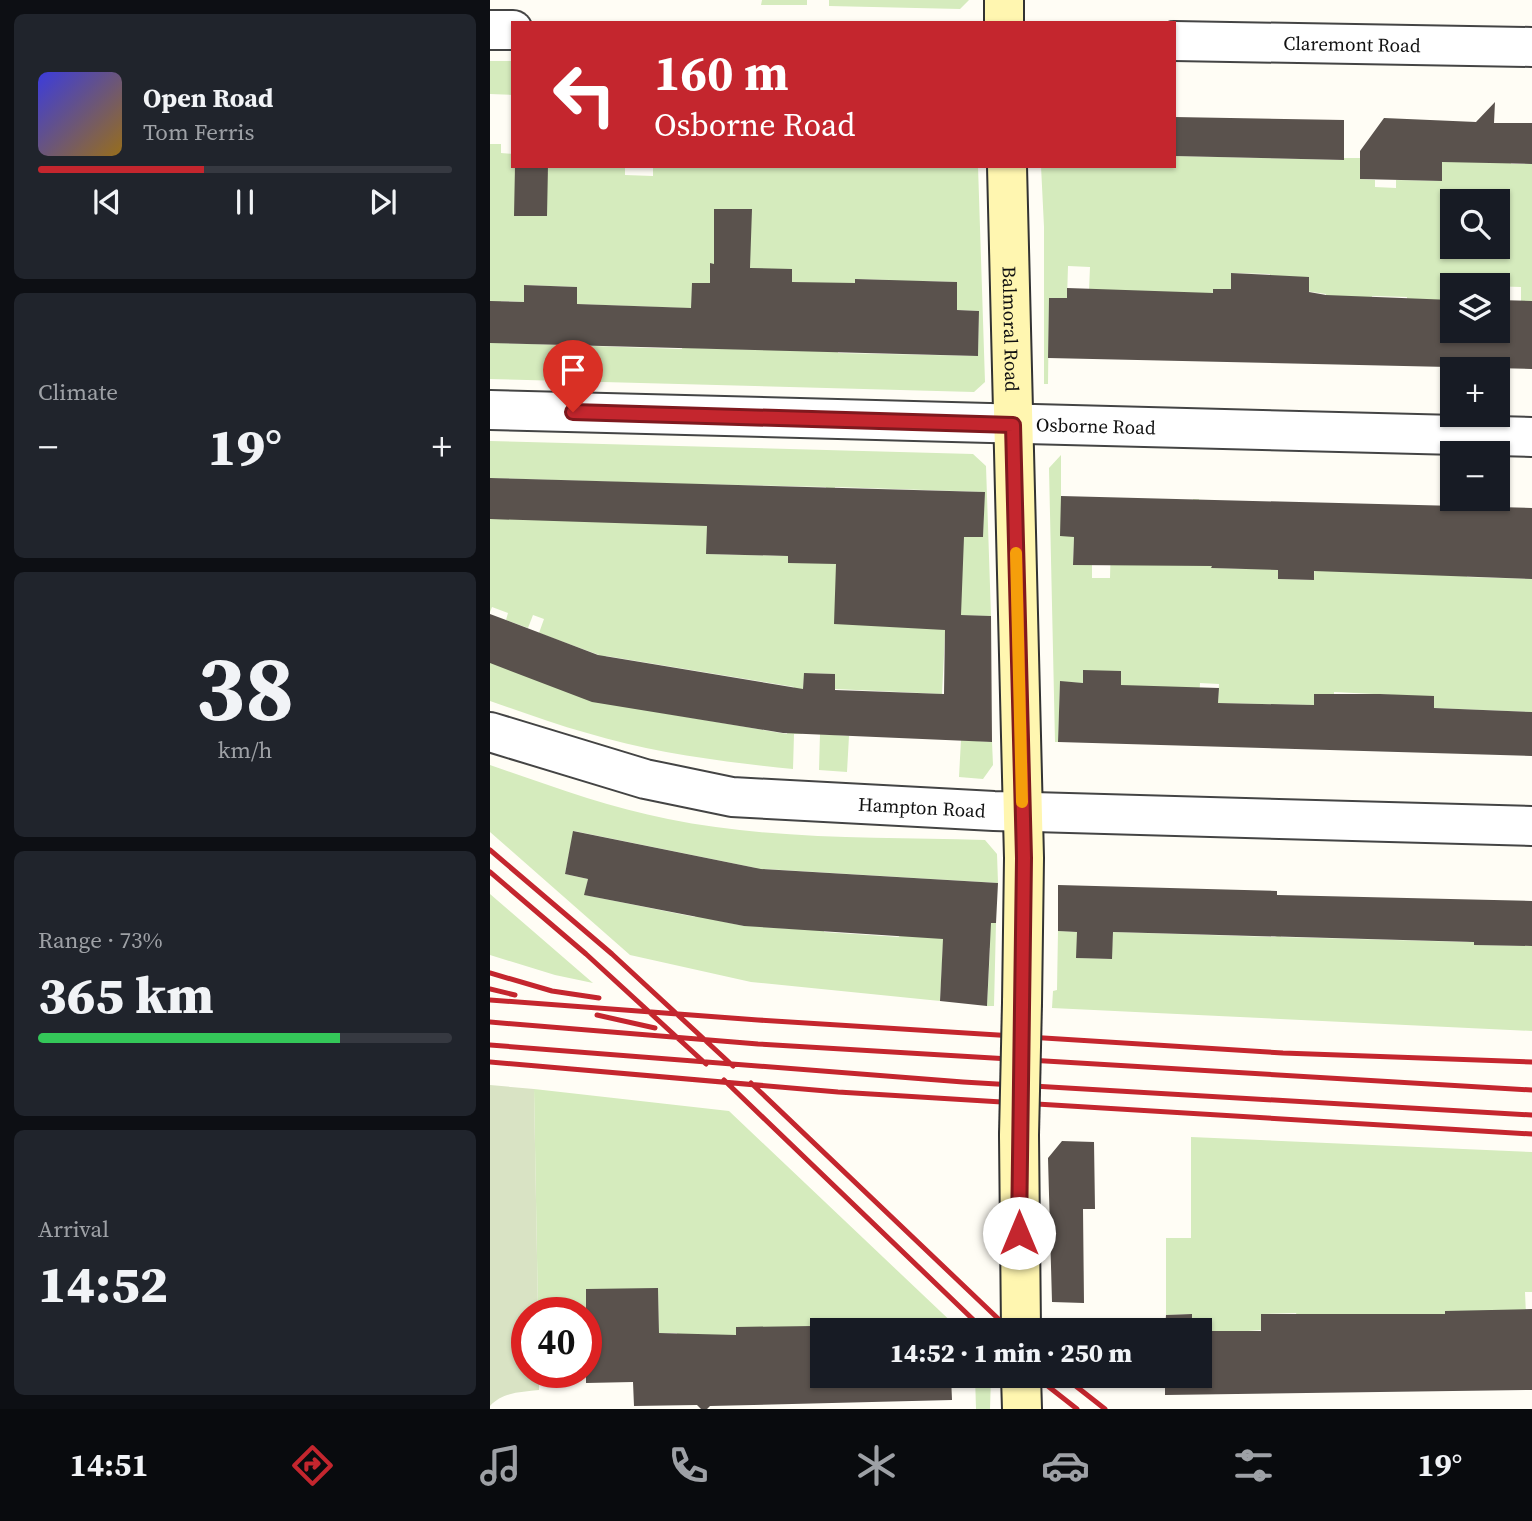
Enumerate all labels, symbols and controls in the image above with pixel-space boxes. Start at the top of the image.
street label: Claremont Road [1283,30,1421,58]
text: 160 m [654,39,789,106]
icon: left [539,49,630,140]
text: Open Road [143,80,274,116]
text: Osborne Road [654,103,855,147]
text: Tom Ferris [143,116,254,148]
icon: previous [88,183,126,221]
icon: pause [226,183,264,221]
icon: next [364,183,402,221]
map controls [1440,189,1510,511]
button: search [1440,189,1510,259]
street label: Balmoral Road [996,266,1026,392]
button: layers [1440,273,1510,343]
pin [543,340,603,412]
icon: arrive [554,351,592,389]
button: + [1440,357,1510,427]
text: Climate [38,376,118,408]
text: 19° [208,411,282,482]
street label: Osborne Road [1036,411,1156,440]
text: − [38,421,58,473]
text: + [432,421,452,473]
button: − [1440,441,1510,511]
text: 38 [196,626,294,750]
text: km/h [218,734,272,766]
street label: Hampton Road [858,791,987,824]
text: Range · 73% [38,924,163,956]
text: 365 km [38,959,214,1030]
position arrow [982,1196,1056,1270]
text: Arrival [38,1213,109,1245]
text: 14:52 [38,1248,168,1319]
speed limit sign: 40 [511,1297,602,1388]
text: 14:52 · 1 min · 250 m [890,1335,1132,1371]
icon: directions [288,1441,337,1490]
icon: music [476,1441,525,1490]
icon: phone [664,1441,713,1490]
icon: climate [852,1441,901,1490]
icon: car [1041,1441,1090,1490]
icon: filters [1229,1441,1278,1490]
text: 14:51 [70,1443,149,1487]
text: 19° [1417,1443,1462,1487]

